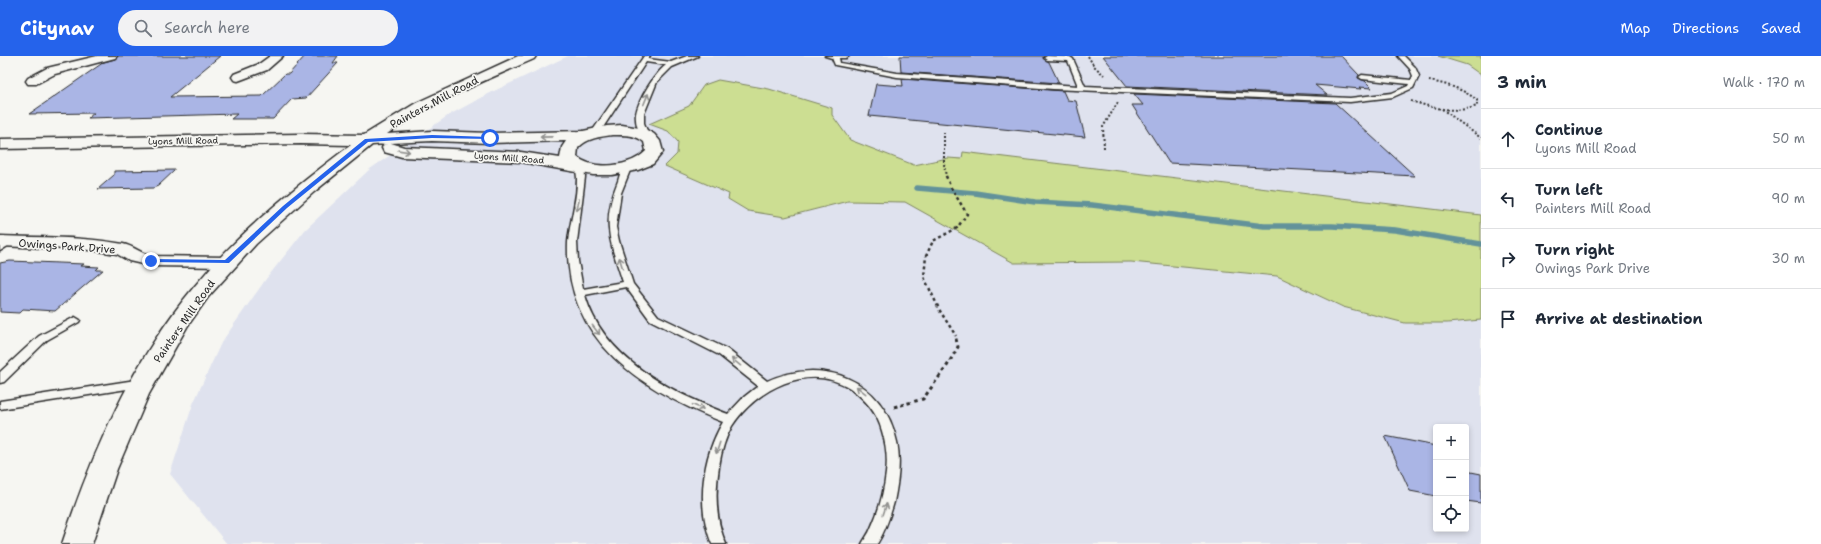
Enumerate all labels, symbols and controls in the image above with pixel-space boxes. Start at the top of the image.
search box [118,10,398,46]
text: Citynav [20,16,94,41]
icon: search [132,17,154,39]
text: Search here [164,18,250,38]
text: Map [1621,19,1651,37]
text: Directions [1673,19,1739,37]
text: Saved [1761,19,1801,37]
text: 3 min [1497,71,1547,93]
street label: Painters Mill Road [387,73,481,132]
text: Walk · 170 m [1723,74,1805,91]
one-way arrow [643,93,651,105]
text: Continue [1535,120,1603,140]
icon: ahead [1497,128,1519,150]
route start [481,129,499,147]
text: 50 m [1772,130,1805,147]
one-way arrow [540,133,553,141]
street label: Lyons Mill Road [148,134,219,148]
text: Lyons Mill Road [1535,140,1637,157]
one-way arrow [397,147,410,155]
street label: Lyons Mill Road [474,150,545,166]
text: Turn left [1535,180,1603,200]
icon: left [1497,188,1519,210]
text: 90 m [1771,190,1805,207]
one-way arrow [574,198,582,211]
text: Painters Mill Road [1535,200,1651,217]
street label: Owings Park Drive [18,236,116,257]
text: Turn right [1535,240,1615,260]
icon: right [1497,248,1519,270]
text: 30 m [1771,250,1805,267]
route end [142,252,160,270]
one-way arrow [617,257,624,270]
text: Owings Park Drive [1535,260,1650,277]
street label: Painters Mill Road [150,277,219,366]
icon: arrive [1497,308,1519,330]
text: Arrive at destination [1535,309,1703,329]
one-way arrow [592,324,601,335]
one-way arrow [730,358,741,367]
one-way arrow [855,386,866,395]
one-way arrow [692,404,704,412]
map controls [1433,424,1469,532]
button: + [1433,424,1469,460]
one-way arrow [714,441,721,454]
button: − [1433,460,1469,496]
button: locate [1433,496,1469,532]
one-way arrow [882,502,889,515]

